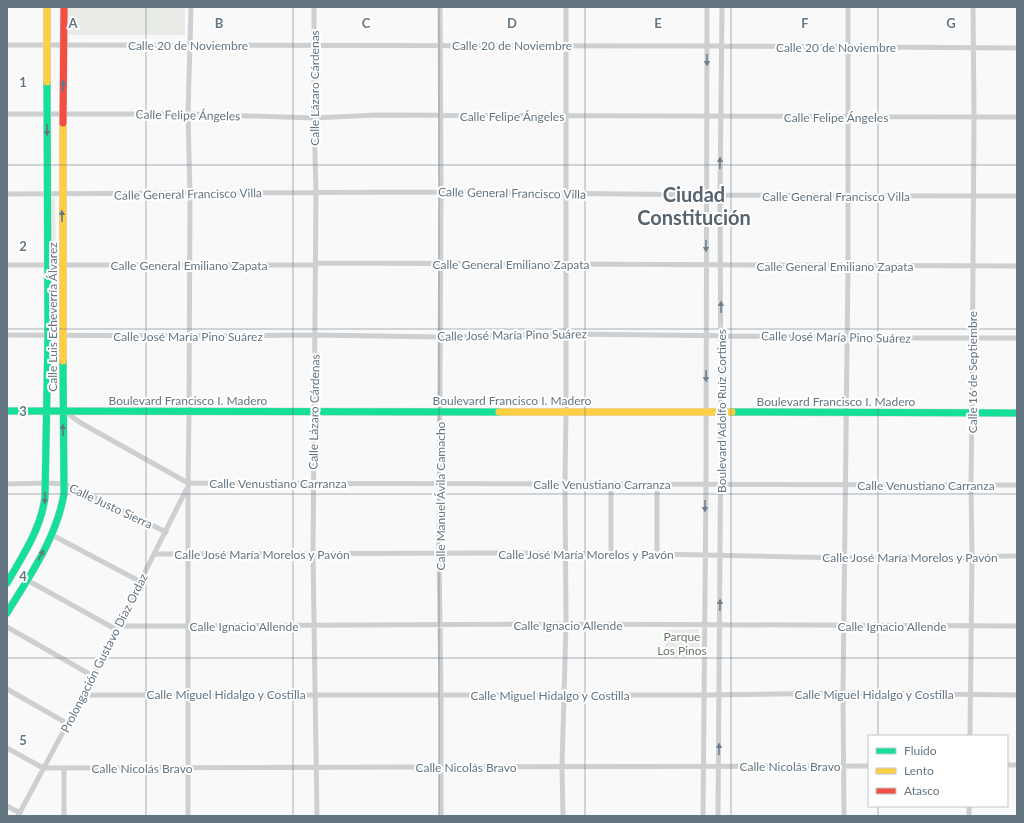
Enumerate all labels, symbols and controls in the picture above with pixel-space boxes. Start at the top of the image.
text: A [67,15,78,31]
text: B [215,15,224,31]
text: C [362,15,371,31]
text: D [507,15,517,31]
text: E [654,15,662,31]
text: F [801,15,809,31]
text: G [946,15,956,31]
street label: Calle Lázaro Cárdenas [307,30,322,146]
street label: Calle 20 de Noviembre [128,38,248,53]
street label: Calle 20 de Noviembre [452,38,572,53]
street label: Calle 20 de Noviembre [776,40,896,55]
one-way arrow [704,54,710,67]
text: 1 [19,74,27,90]
one-way arrow [60,79,66,92]
street label: Calle Felipe Ángeles [136,107,240,123]
street label: Calle Felipe Ángeles [460,109,564,124]
street label: Calle Felipe Ángeles [784,110,888,125]
one-way arrow [44,124,50,137]
one-way arrow [717,156,723,169]
district label: Ciudad Constitución [637,182,751,229]
street label: Calle General Francisco Villa [438,184,586,202]
street label: Calle General Francisco Villa [114,185,262,203]
street label: Calle General Francisco Villa [762,189,910,204]
one-way arrow [59,209,65,222]
text: 2 [19,238,27,254]
one-way arrow [703,240,709,253]
street label: Calle Luis Echeverría Álvarez [45,242,60,392]
street label: Calle General Emiliano Zapata [432,257,590,272]
street label: Calle General Emiliano Zapata [110,258,268,273]
street label: Calle General Emiliano Zapata [756,259,914,274]
one-way arrow [718,300,724,313]
street label: Calle 16 de Septiembre [965,311,980,433]
street label: Calle José María Pino Suárez [437,326,588,344]
street label: Calle José María Pino Suárez [761,328,912,346]
street label: Calle José María Pino Suárez [113,329,263,344]
street label: Boulevard Adolfo Ruíz Cortines [714,329,729,493]
street label: Calle Lázaro Cárdenas [305,354,323,470]
one-way arrow [703,370,709,383]
street label: Boulevard Francisco I. Madero [109,393,268,408]
street label: Boulevard Francisco I. Madero [433,393,592,408]
street label: Boulevard Francisco I. Madero [757,394,916,409]
text: 3 [19,403,27,419]
street label: Calle Manuel Ávila Camacho [433,421,448,570]
one-way arrow [60,423,66,436]
street label: Calle Venustiano Carranza [209,476,347,491]
street label: Calle Venustiano Carranza [533,477,671,492]
street label: Calle Venustiano Carranza [857,478,995,493]
street label: Calle Justo Sierra [67,480,155,532]
one-way arrow [42,492,48,505]
one-way arrow [702,500,708,513]
street label: Calle José María Morelos y Pavón [174,547,350,562]
street label: Calle José María Morelos y Pavón [498,547,674,562]
one-way arrow [37,550,44,561]
street label: Calle José María Morelos y Pavón [822,550,998,565]
text: 4 [19,568,27,584]
street label: Prolongación Gustavo Díaz Ordaz [57,570,151,735]
one-way arrow [716,599,723,611]
street label: Calle Ignacio Allende [513,618,623,633]
street label: Calle Ignacio Allende [189,619,299,634]
street label: Calle Ignacio Allende [837,619,947,634]
park label: Parque Los Pinos [657,629,707,658]
street label: Calle Miguel Hidalgo y Costilla [146,687,306,702]
street label: Calle Miguel Hidalgo y Costilla [794,687,954,702]
street label: Calle Miguel Hidalgo y Costilla [470,688,630,703]
text: 5 [19,732,27,748]
legend [868,735,1008,807]
one-way arrow [716,742,722,755]
text: Fluido [904,743,937,758]
street label: Calle Nicolás Bravo [739,759,841,774]
street label: Calle Nicolás Bravo [415,760,517,775]
street label: Calle Nicolás Bravo [91,761,193,776]
text: Lento [904,763,934,778]
text: Atasco [904,783,940,798]

